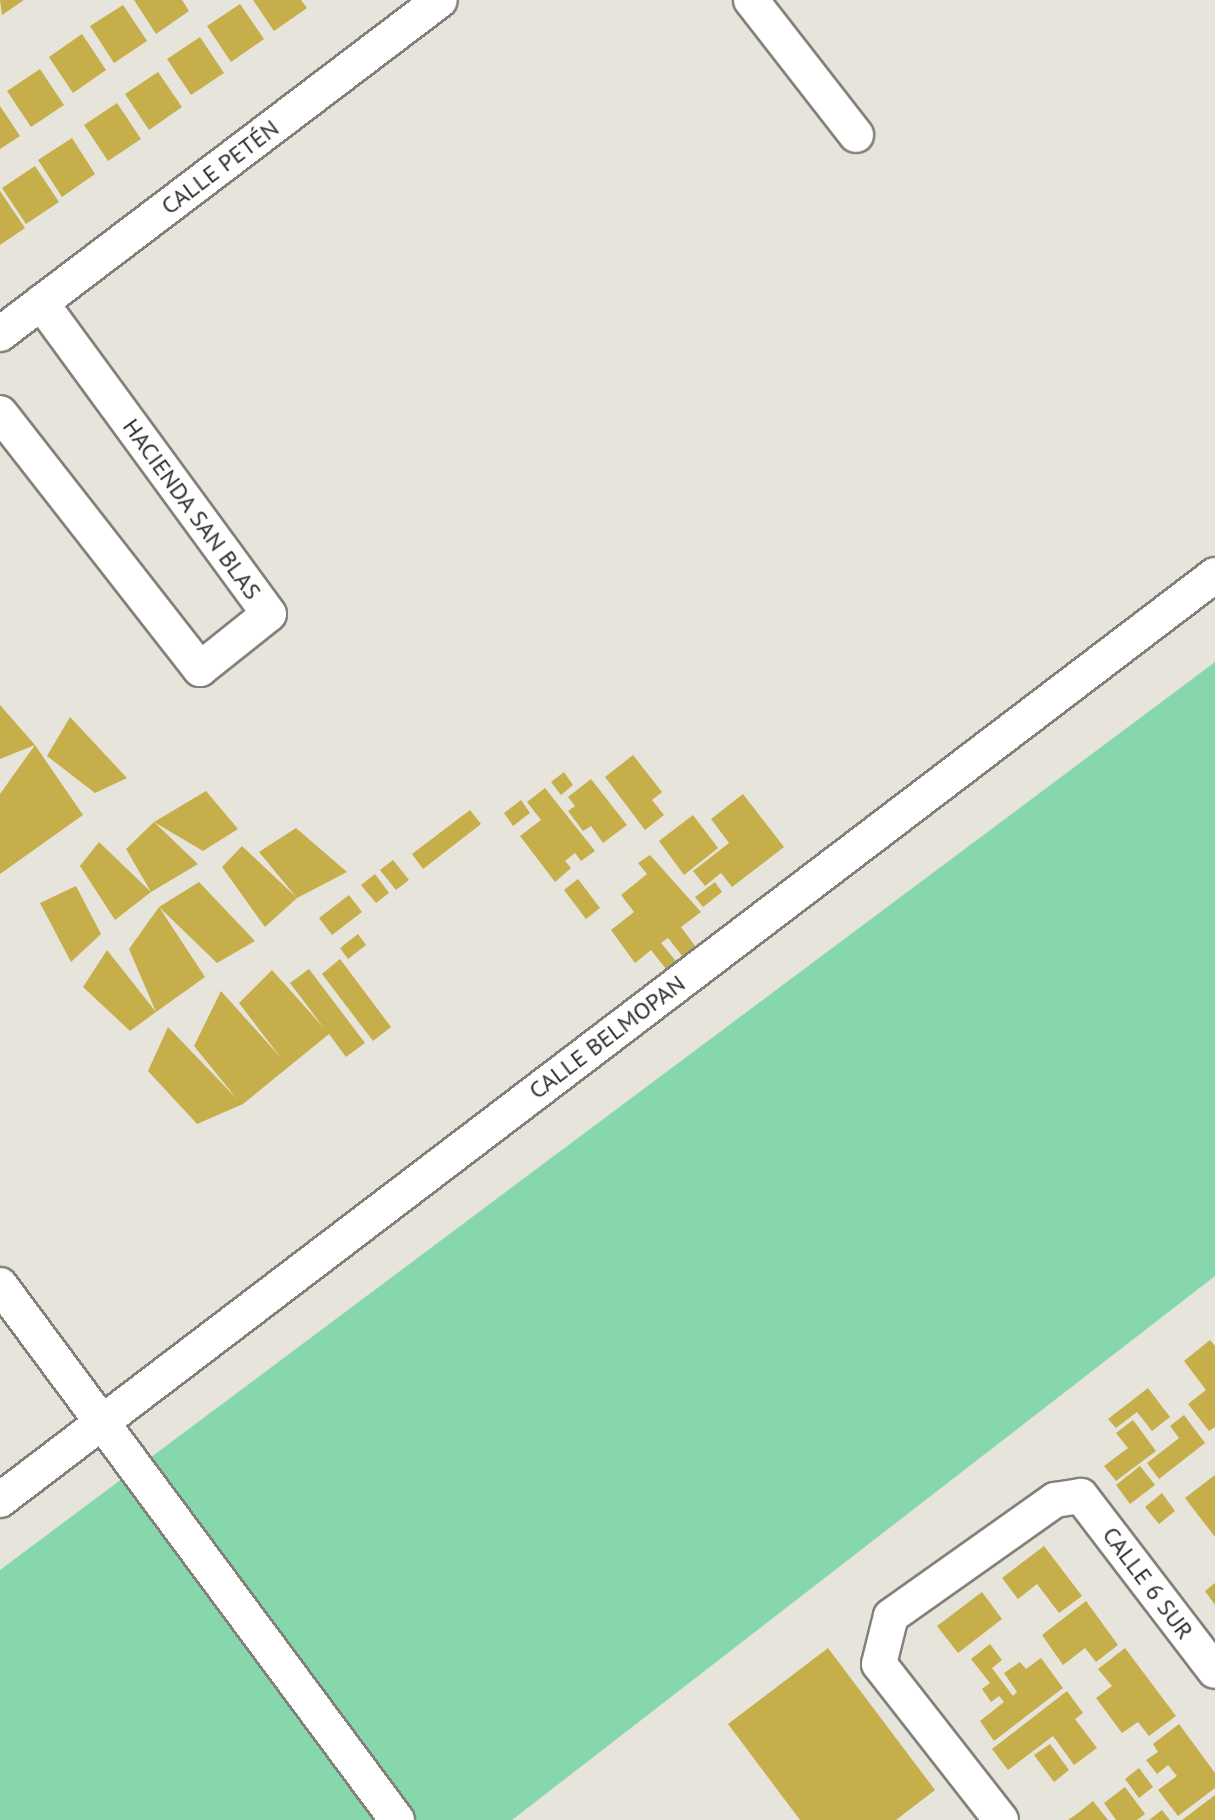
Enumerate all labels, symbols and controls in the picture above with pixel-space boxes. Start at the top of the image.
street label: CALLE PETÉN [156,113,284,221]
street label: HACIENDA SAN BLAS [116,413,268,605]
street label: CALLE BELMOPAN [523,969,691,1105]
street label: CALLE 6 SUR [1096,1521,1200,1645]

